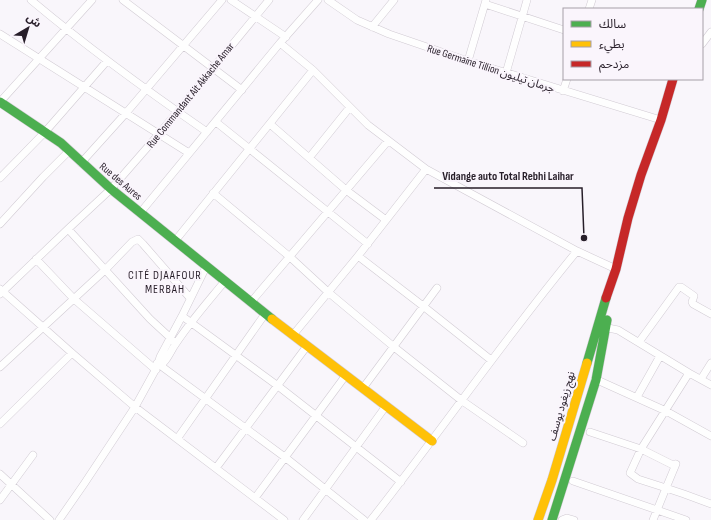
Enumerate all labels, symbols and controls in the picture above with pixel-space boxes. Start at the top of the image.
north arrow [8,8,48,48]
legend [563,8,703,80]
text: ش [24,11,44,30]
text: سالك [599,17,626,32]
text: بطيء [599,37,625,54]
street label: Rue Commandant Ait Akkache Amar [144,40,237,150]
street label: Rue Germaine Tillion جرمان تيليون [425,42,557,95]
text: مزدحم [599,57,629,73]
street label: Rue des Aures [97,160,145,203]
callout: Vidange auto Total Rebhi Laihar [434,164,582,188]
text: Vidange auto Total Rebhi Laihar [442,169,574,184]
district label: CITÉ DJAAFOUR MERBAH [128,268,202,297]
street label: نهج زيغود يوسف [545,370,579,443]

